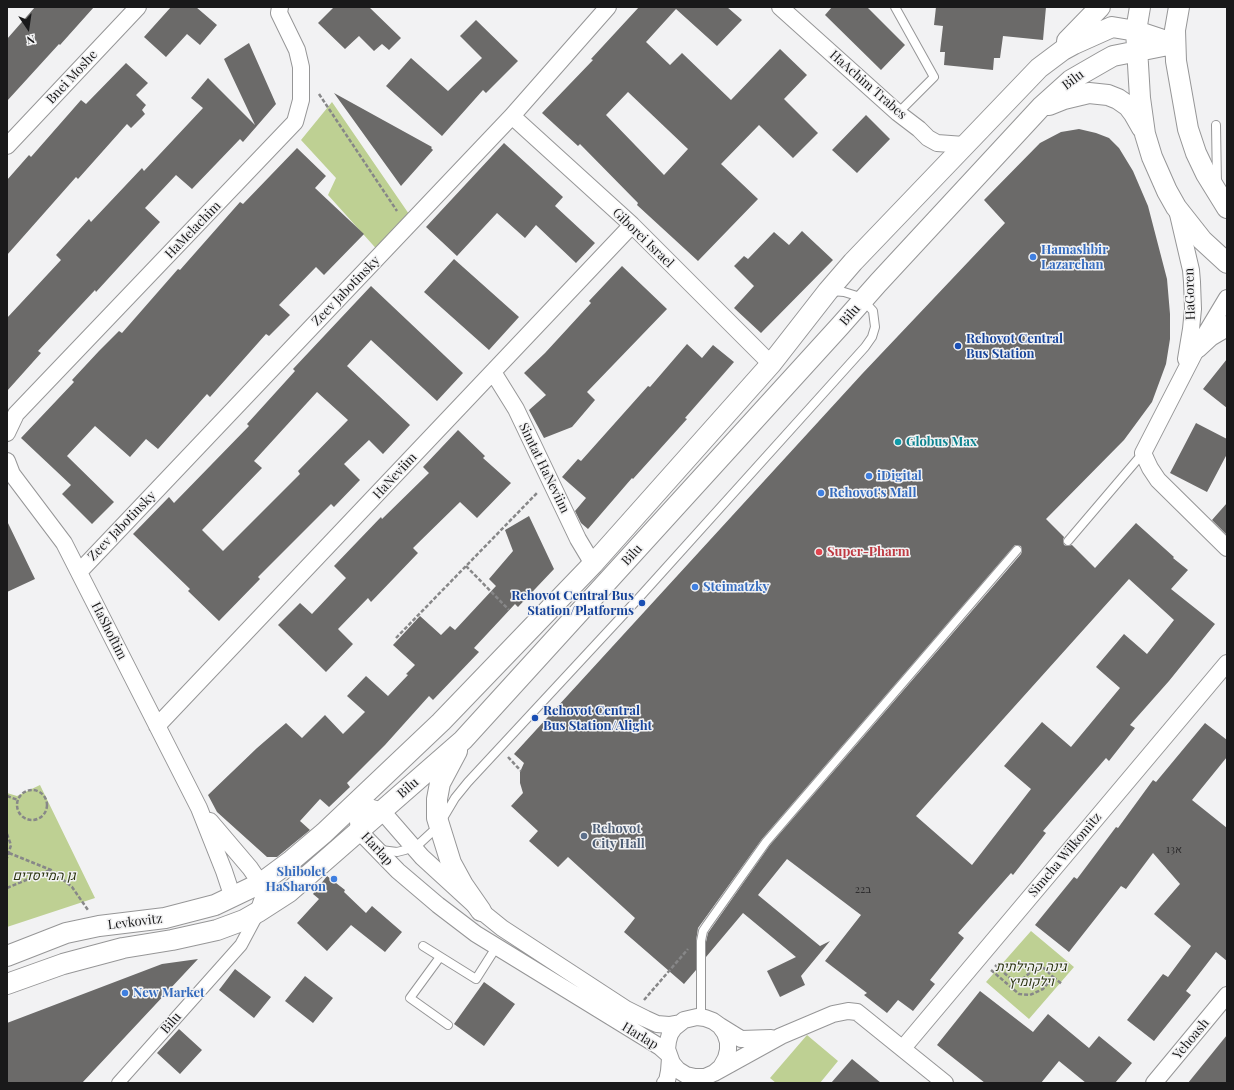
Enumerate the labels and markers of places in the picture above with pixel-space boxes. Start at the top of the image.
place label: Hamashbir Lazarchan [1041,242,1108,273]
marker: Hamashbir Lazarchan [1028,252,1038,262]
place label: Rehovot Central Bus Station [966,331,1063,362]
marker: Rehovot Central Bus Station [953,341,963,351]
place label: Globus Max [906,434,977,450]
marker: Globus Max [893,437,903,447]
place label: iDigital [877,468,922,484]
marker: iDigital [864,471,874,481]
place label: Rehovot's Mall [829,485,916,501]
marker: Rehovot's Mall [816,488,826,498]
place label: Super-Pharm [827,544,910,560]
marker: Super-Pharm [814,547,824,557]
place label: Steimatzky [703,579,769,595]
marker: Steimatzky [690,582,700,592]
place label: Rehovot Central Bus Station/Platforms [511,588,634,619]
marker: Rehovot Central Bus Station/Platforms [637,598,647,608]
place label: Rehovot Central Bus Station/Alight [543,703,652,734]
marker: Rehovot Central Bus Station/Alight [530,713,540,723]
place label: Rehovot City Hall [592,821,645,852]
marker: Rehovot City Hall [579,831,589,841]
place label: Shibolet HaSharon [266,864,326,895]
marker: Shibolet HaSharon [329,874,339,884]
place label: New Market [133,985,205,1001]
marker: New Market [120,988,130,998]

